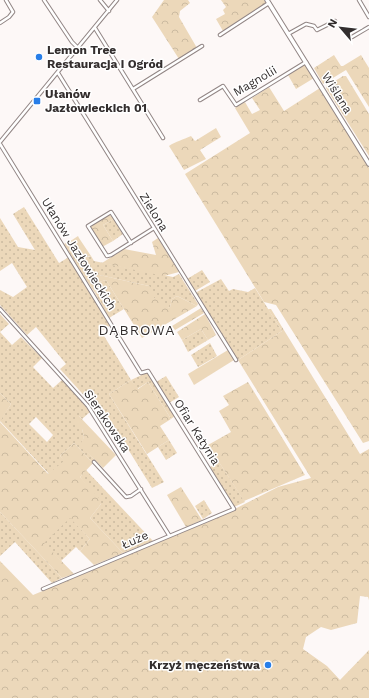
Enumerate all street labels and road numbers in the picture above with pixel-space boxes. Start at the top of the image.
street label: Magnolii [231,63,279,99]
street label: Wiślana [319,70,355,116]
street label: Zielona [137,190,171,234]
street label: Ułanów Jazłowieckich [39,195,119,313]
street label: Sierakowska [81,387,133,455]
street label: Ofiar Katynia [171,396,223,468]
street label: Łuże [119,528,151,552]

